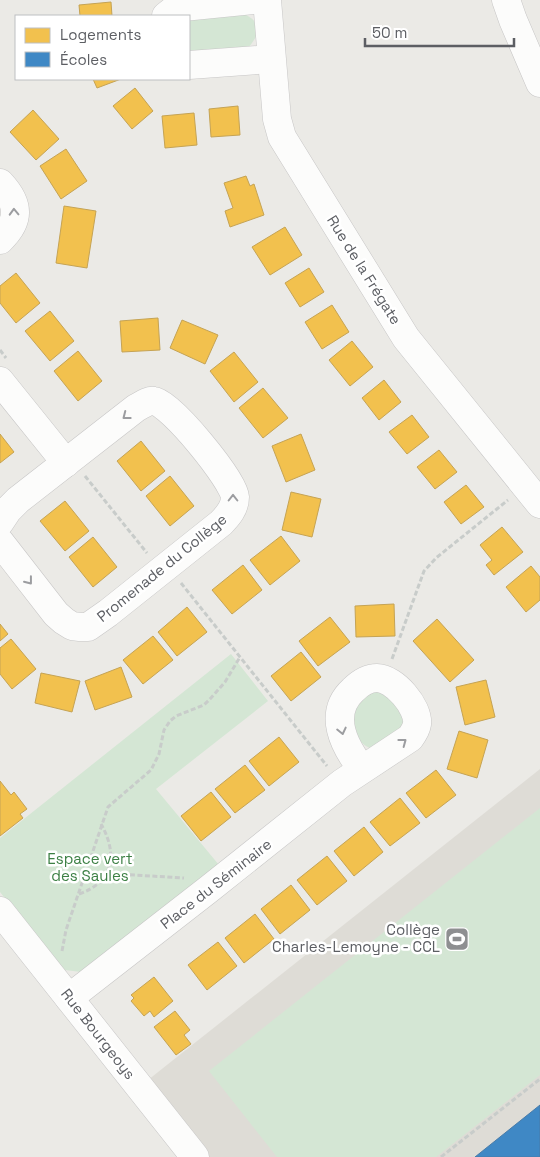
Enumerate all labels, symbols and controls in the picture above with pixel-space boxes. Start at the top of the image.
legend [15,15,190,80]
scale bar [365,15,514,47]
text: 50 m [372,23,407,42]
text: Logements [60,25,142,44]
text: Écoles [60,50,107,69]
one-way arrow [8,207,19,215]
street label: Rue de la Frégate [323,211,406,328]
one-way arrow [123,410,132,418]
one-way arrow [228,494,238,502]
street label: Promenade du Collège [93,509,231,626]
one-way arrow [24,575,32,584]
one-way arrow [336,727,347,736]
one-way arrow [397,739,407,748]
street label: Place du Séminaire [156,834,275,933]
park label: Espace vert des Saules [47,849,133,885]
place label: Collège Charles-Lemoyne - CCL [272,920,440,956]
sports icon: Collège Charles-Lemoyne - CCL [444,926,470,952]
street label: Rue Bourgeoys [57,985,140,1083]

